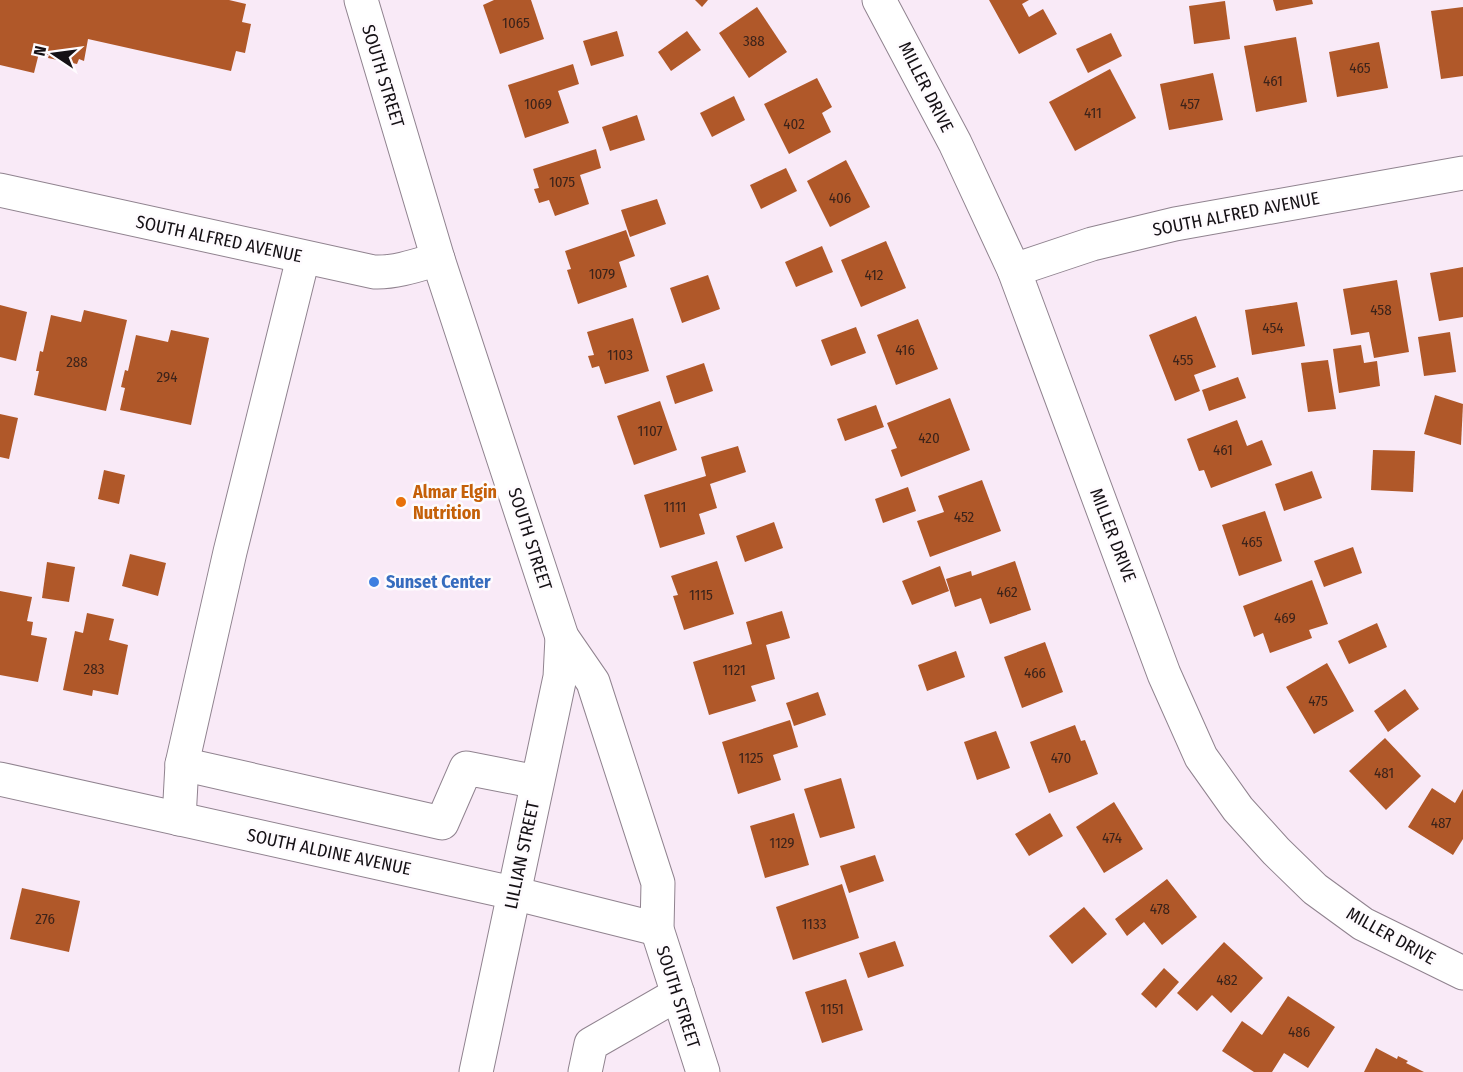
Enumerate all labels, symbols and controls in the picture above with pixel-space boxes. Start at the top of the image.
house number: 1065 [502,14,530,32]
street label: SOUTH STREET [357,22,409,131]
north arrow [24,24,84,84]
house number: 388 [743,32,765,50]
street label: MILLER DRIVE [894,38,958,136]
text: N [30,44,50,58]
house number: 465 [1349,59,1371,77]
house number: 461 [1263,72,1283,90]
house number: 1069 [524,95,552,113]
house number: 457 [1180,95,1200,113]
house number: 411 [1084,104,1102,122]
house number: 402 [783,115,805,133]
house number: 1075 [549,173,575,191]
street label: SOUTH ALFRED AVENUE [1151,187,1321,241]
house number: 406 [829,189,851,207]
street label: SOUTH ALFRED AVENUE [134,211,304,267]
house number: 1079 [589,265,615,283]
house number: 412 [865,266,884,284]
house number: 458 [1370,301,1392,319]
house number: 454 [1262,319,1284,337]
house number: 416 [895,341,915,359]
house number: 1103 [607,346,633,364]
house number: 455 [1173,351,1194,369]
house number: 288 [66,353,88,371]
house number: 294 [157,368,177,386]
house number: 1107 [637,422,663,440]
house number: 420 [918,429,940,447]
house number: 461 [1213,441,1233,459]
place label: Almar Elgin Nutrition [412,481,497,524]
street label: SOUTH STREET [503,485,557,594]
street label: MILLER DRIVE [1085,485,1141,585]
marker: Almar Elgin Nutrition [394,495,408,509]
house number: 1111 [664,498,686,516]
house number: 452 [954,508,975,526]
house number: 465 [1241,533,1263,551]
place label: Sunset Center [386,571,491,593]
marker: Sunset Center [367,575,381,589]
house number: 462 [996,583,1018,601]
house number: 1115 [689,586,713,604]
house number: 469 [1274,609,1296,627]
house number: 283 [84,660,105,678]
house number: 1121 [722,661,746,679]
house number: 466 [1024,664,1046,682]
house number: 475 [1308,692,1328,710]
house number: 1125 [739,749,764,767]
house number: 470 [1051,749,1071,767]
house number: 481 [1374,764,1394,782]
street label: LILLIAN STREET [500,798,544,911]
house number: 487 [1431,814,1451,832]
street label: SOUTH ALDINE AVENUE [245,824,413,880]
house number: 474 [1102,829,1122,847]
house number: 1129 [769,834,795,852]
house number: 478 [1150,900,1170,918]
street label: MILLER DRIVE [1343,902,1439,970]
house number: 276 [35,910,55,928]
house number: 1133 [801,915,827,933]
street label: SOUTH STREET [651,943,705,1052]
house number: 482 [1216,971,1238,989]
house number: 1151 [820,1000,844,1018]
house number: 486 [1288,1023,1310,1041]

